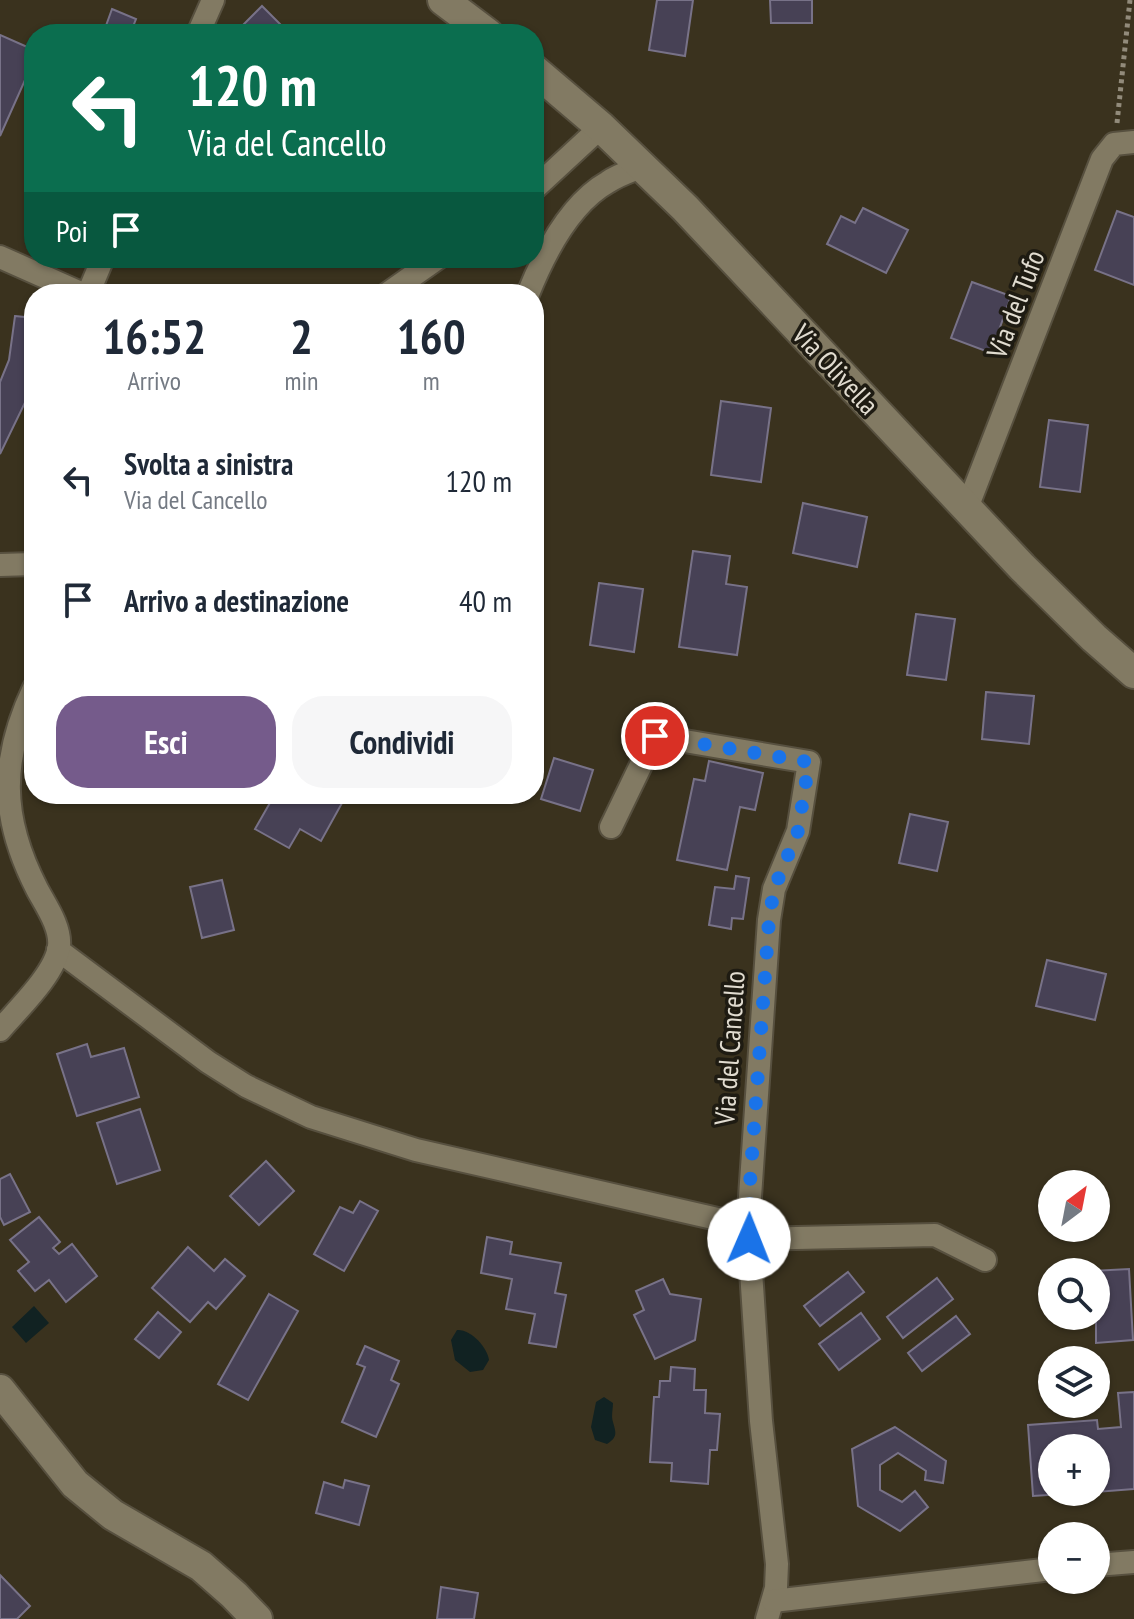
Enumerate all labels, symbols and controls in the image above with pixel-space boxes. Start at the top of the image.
text: 120 m [188,49,317,121]
icon: left [56,56,160,160]
text: Via del Cancello [188,119,387,166]
icon: arrive [104,208,148,252]
text: Poi [56,211,88,250]
street label: Via del Tufo [977,245,1053,364]
text: 16:52 [102,305,206,367]
text: 2 [290,305,313,367]
text: 160 [397,305,466,367]
street label: Via Olivella [784,315,887,422]
text: Arrivo [127,364,181,397]
text: min [284,364,318,397]
text: m [423,364,440,397]
text: Svolta a sinistra [124,444,293,483]
icon: left [56,458,100,502]
text: 120 m [446,461,512,500]
text: Via del Cancello [124,483,267,516]
icon: arrive [56,578,100,622]
text: Arrivo a destinazione [124,581,349,620]
text: 40 m [459,581,512,620]
button: Esci [56,696,276,788]
button: Condividi [292,696,512,788]
pin [621,702,689,770]
icon: arrive [633,714,677,758]
street label: Via del Cancello [705,970,753,1127]
north arrow [1038,1170,1110,1242]
map controls [1038,1170,1110,1594]
position arrow [707,1197,791,1281]
button: search [1038,1258,1110,1330]
button: layers [1038,1346,1110,1418]
button: + [1038,1434,1110,1506]
button: − [1038,1522,1110,1594]

